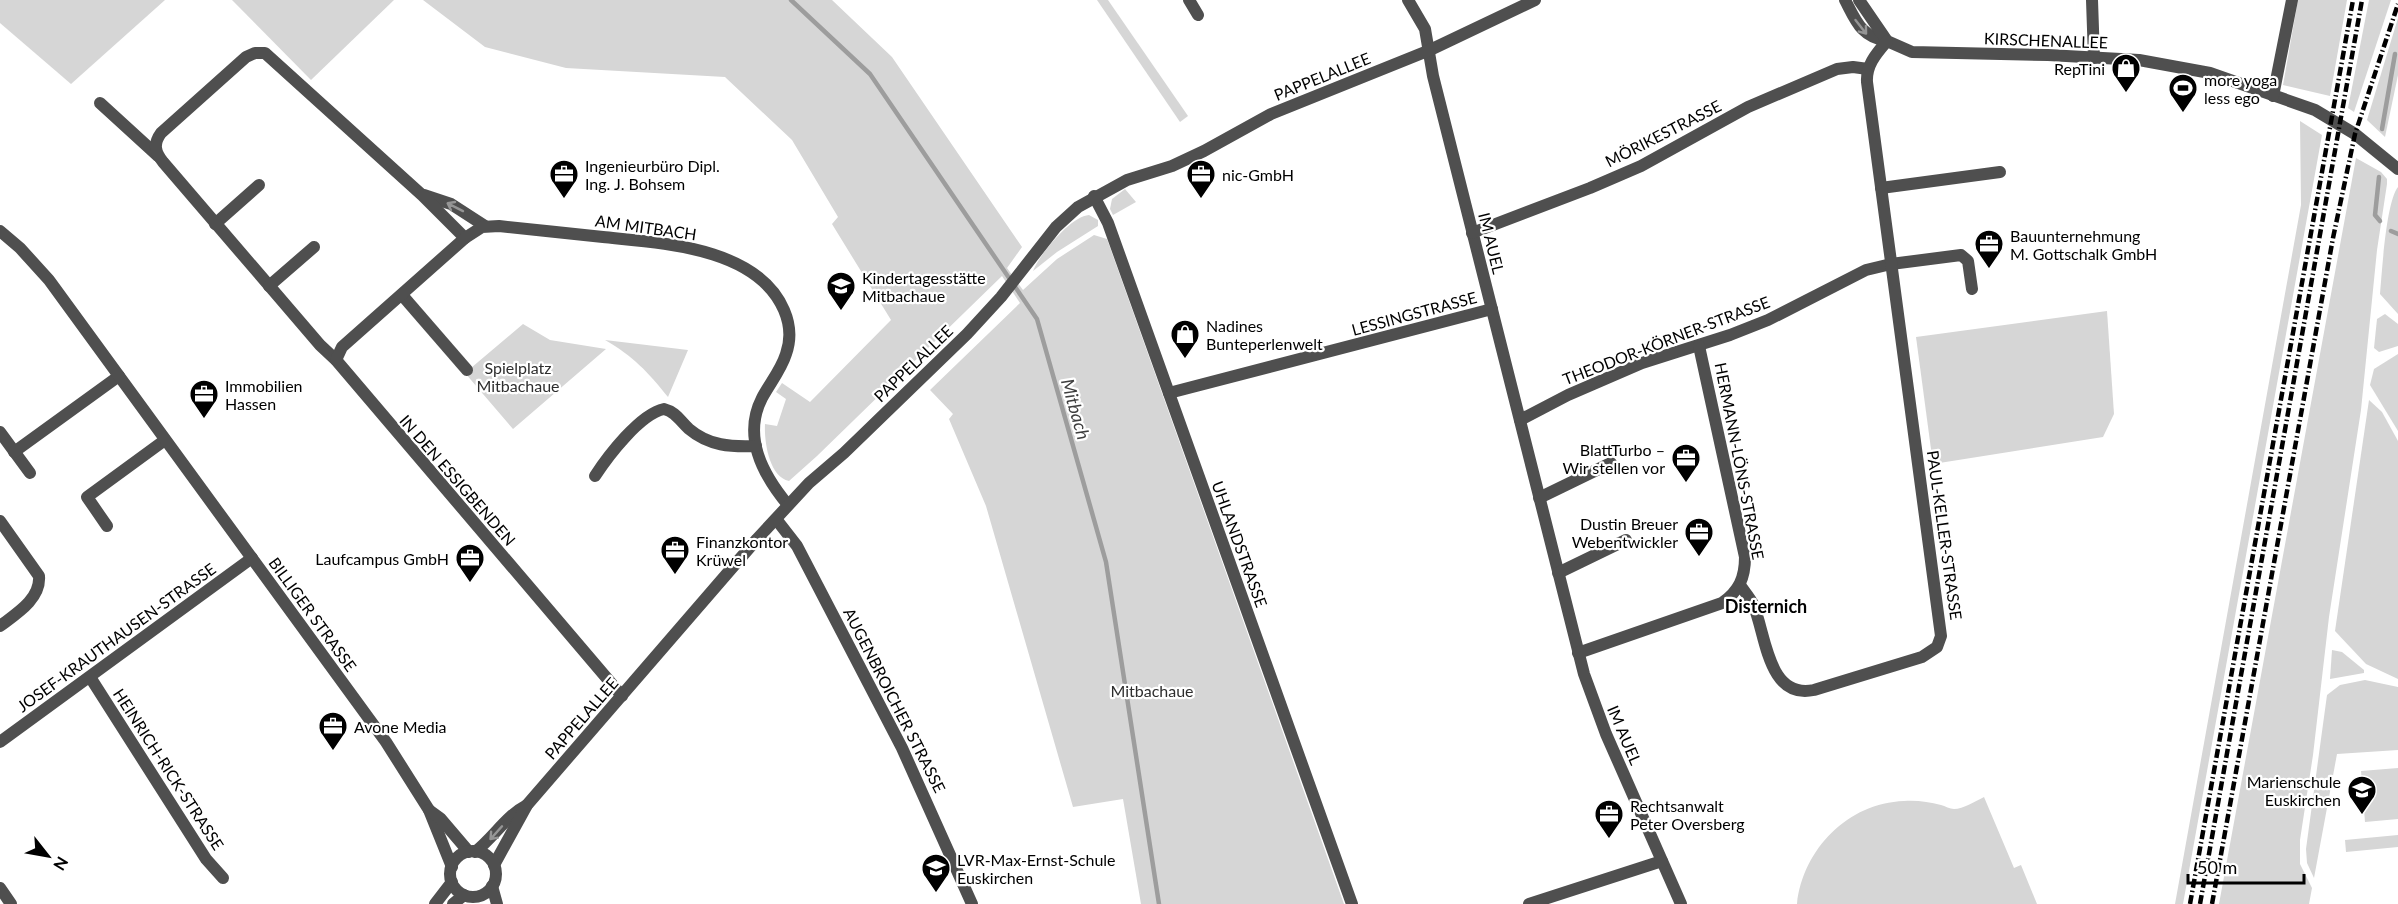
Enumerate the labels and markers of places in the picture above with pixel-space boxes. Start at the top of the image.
shop icon: RepTini [2110,52,2142,94]
place label: RepTini [2054,59,2105,78]
place label: more yoga less ego [2204,70,2277,107]
sports icon: more yoga less ego [2167,72,2199,114]
place label: Ingenieurbüro Dipl. Ing. J. Bohsem [585,156,720,193]
office icon: Ingenieurbüro Dipl. Ing. J. Bohsem [548,158,580,200]
office icon: nic-GmbH [1185,158,1217,200]
place label: nic-GmbH [1222,165,1294,184]
place label: Bauunternehmung M. Gottschalk GmbH [2010,226,2157,263]
office icon: Bauunternehmung M. Gottschalk GmbH [1973,228,2005,270]
place label: Kindertagesstätte Mitbachaue [862,268,986,305]
school or university icon: Kindertagesstätte Mitbachaue [825,270,857,312]
place label: Nadines Bunteperlenwelt [1206,316,1323,353]
shop icon: Nadines Bunteperlenwelt [1169,318,1201,360]
place label: Immobilien Hassen [225,376,303,413]
office icon: Immobilien Hassen [188,378,220,420]
place label: BlattTurbo – Wir stellen vor [1562,440,1665,477]
office icon: BlattTurbo – Wir stellen vor [1670,442,1702,484]
place label: Dustin Breuer Webentwickler [1572,514,1678,551]
office icon: Dustin Breuer Webentwickler [1683,516,1715,558]
place label: Finanzkontor Krüwel [696,532,788,569]
office icon: Finanzkontor Krüwel [659,534,691,576]
office icon: Laufcampus GmbH [454,542,486,584]
place label: Laufcampus GmbH [315,549,449,568]
office icon: Avone Media [317,710,349,752]
place label: Avone Media [354,717,447,736]
place label: Marienschule Euskirchen [2247,772,2341,809]
school or university icon: Marienschule Euskirchen [2346,774,2378,816]
place label: Rechtsanwalt Peter Oversberg [1630,796,1745,833]
office icon: Rechtsanwalt Peter Oversberg [1593,798,1625,840]
place label: LVR-Max-Ernst-Schule Euskirchen [957,850,1116,887]
school or university icon: LVR-Max-Ernst-Schule Euskirchen [920,852,952,894]

